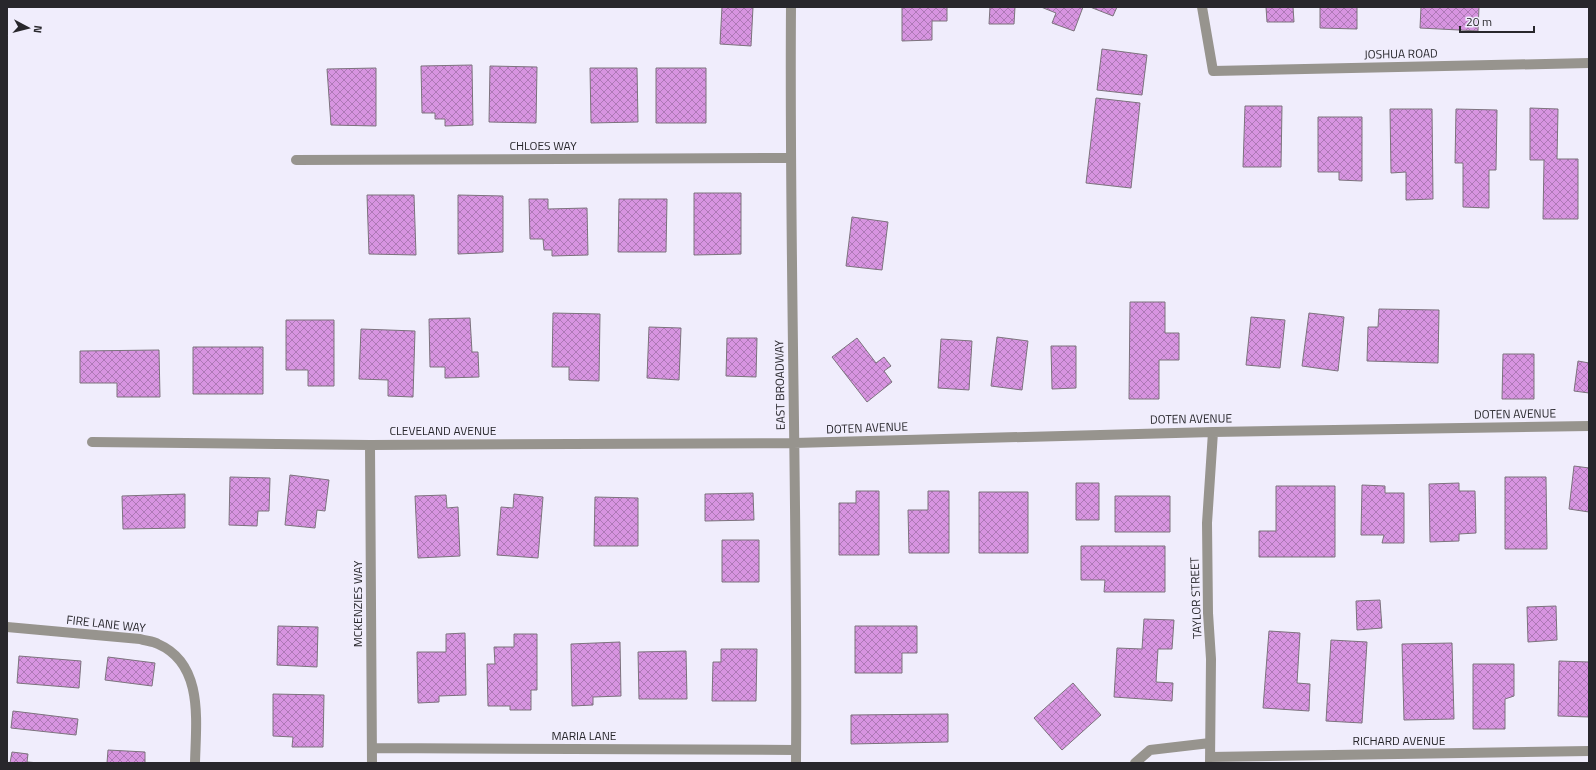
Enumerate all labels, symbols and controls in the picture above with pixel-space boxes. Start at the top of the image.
north arrow [8,8,48,48]
scale bar [1460,8,1534,34]
text: 20 m [1466,12,1492,31]
text: N [30,24,46,34]
street label: JOSHUA ROAD [1364,43,1438,64]
street label: CHLOES WAY [509,136,577,155]
street label: EAST BROADWAY [769,339,790,430]
street label: DOTEN AVENUE [1474,403,1557,424]
street label: DOTEN AVENUE [1150,408,1233,429]
street label: DOTEN AVENUE [826,417,909,438]
street label: CLEVELAND AVENUE [390,421,497,440]
street label: TAYLOR STREET [1185,556,1206,639]
street label: MCKENZIES WAY [348,560,367,647]
street label: FIRE LANE WAY [65,610,147,637]
street label: MARIA LANE [551,726,617,745]
street label: RICHARD AVENUE [1353,731,1446,750]

